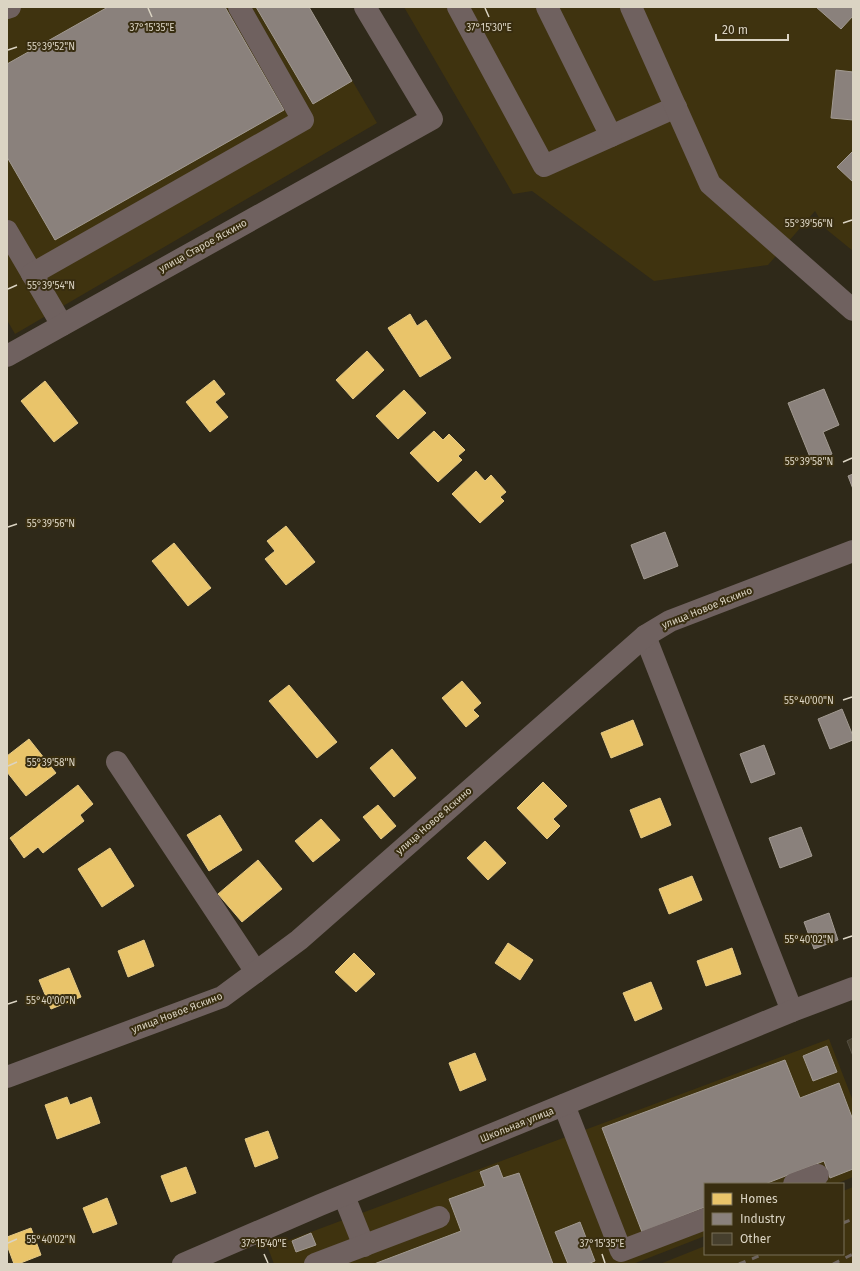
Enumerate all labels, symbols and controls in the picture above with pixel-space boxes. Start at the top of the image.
scale bar [716,16,788,42]
text: 37°15'35"E [130,22,174,34]
text: 37°15'30"E [466,22,512,34]
text: 20 m [722,23,748,37]
text: 55°39'52"N [27,41,75,53]
street label: улица Старое Яскино [157,217,249,275]
text: 55°39'56"N [785,218,833,230]
text: 55°39'54"N [27,280,75,292]
text: 55°39'58"N [785,456,833,468]
text: 55°39'56"N [27,518,75,530]
street label: улица Новое Яскино [660,584,754,632]
text: 55°40'00"N [784,695,834,707]
text: 55°39'58"N [27,757,75,769]
street label: улица Новое Яскино [394,785,474,857]
text: 55°40'02"N [784,934,834,946]
street label: улица Новое Яскино [130,990,224,1036]
text: 55°40'00"N [26,995,76,1007]
street label: Школьная улица [478,1105,556,1145]
legend [704,1183,844,1255]
text: Homes [740,1192,778,1206]
text: Industry [740,1212,785,1226]
text: Other [740,1232,771,1246]
text: 55°40'02"N [26,1234,76,1246]
text: 37°15'40"E [241,1238,287,1250]
text: 37°15'35"E [580,1238,624,1250]

